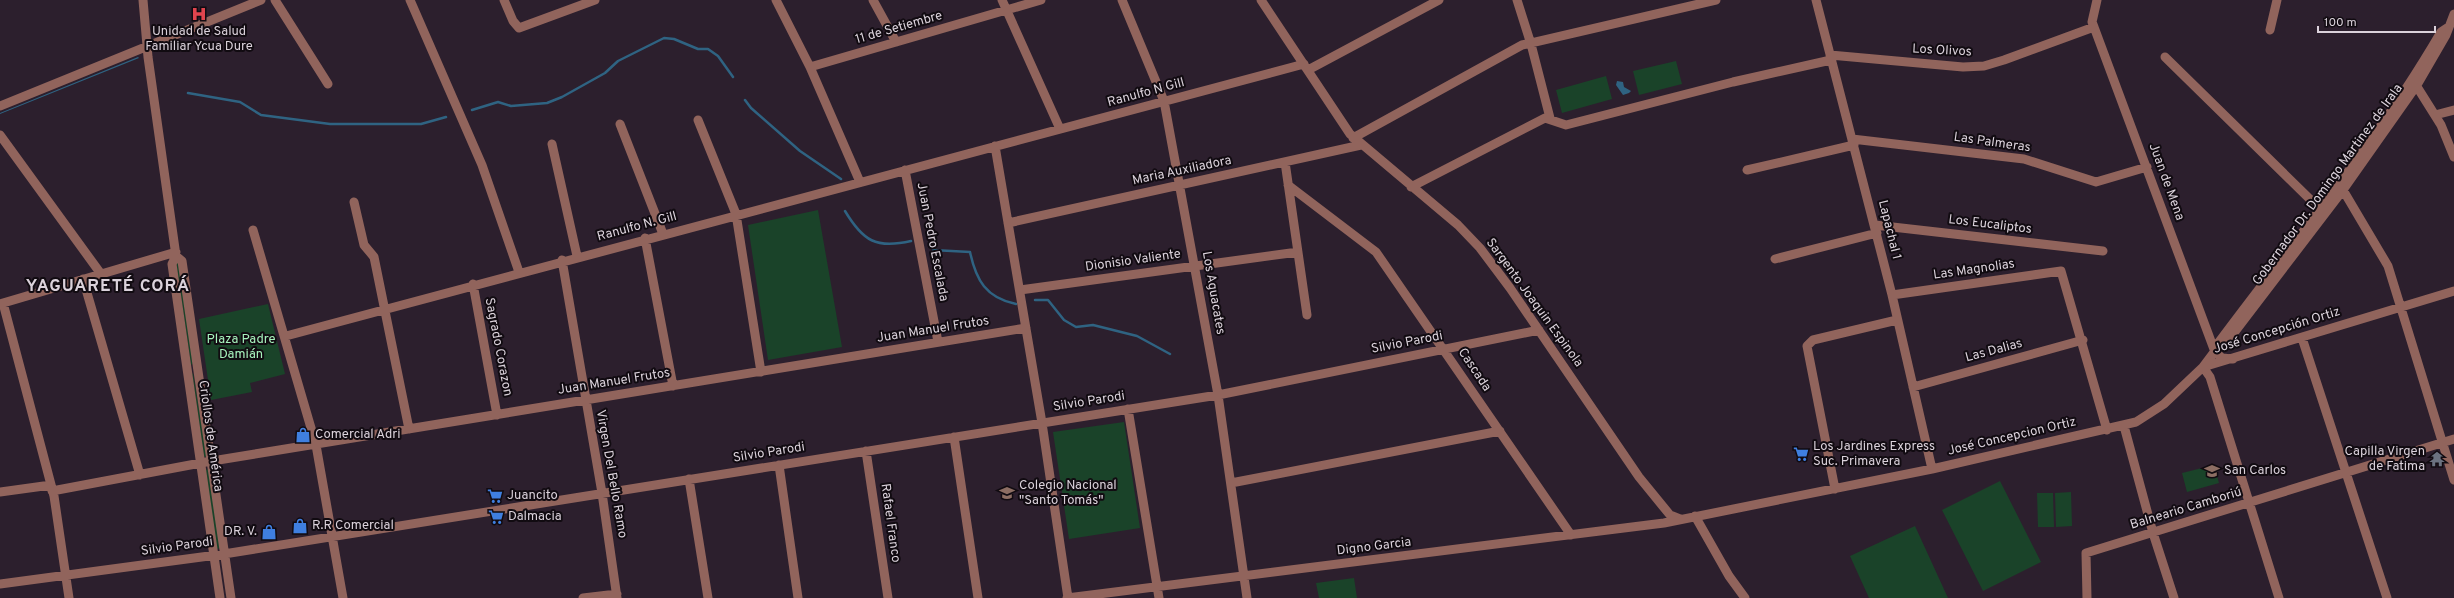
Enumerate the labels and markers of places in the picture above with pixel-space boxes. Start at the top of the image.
hospital icon: Unidad de Salud Familiar Ycua Dure [190,5,208,23]
place label: Unidad de Salud Familiar Ycua Dure [145,24,253,55]
shop icon: Comercial Adri [294,426,312,444]
place label: Comercial Adri [315,427,401,443]
place label: Los Jardines Express Suc. Primavera [1813,439,1935,470]
place label: Capilla Virgen de Fatima [2345,444,2425,475]
supermarket icon: Los Jardines Express Suc. Primavera [1792,445,1810,463]
temple icon: Capilla Virgen de Fatima [2428,450,2446,468]
school or university icon: San Carlos [2203,462,2221,480]
place label: San Carlos [2224,463,2286,479]
place label: Colegio Nacional "Santo Tomás" [1019,478,1117,509]
school or university icon: Colegio Nacional "Santo Tomás" [998,484,1016,502]
supermarket icon: Juancito [486,487,504,505]
place label: Juancito [507,488,558,504]
supermarket icon: Dalmacia [487,508,505,526]
place label: Dalmacia [508,509,562,525]
shop icon: R.R Comercial [291,517,309,535]
place label: R.R Comercial [312,518,394,534]
shop icon: DR. V. [260,523,278,541]
place label: DR. V. [224,524,257,540]

